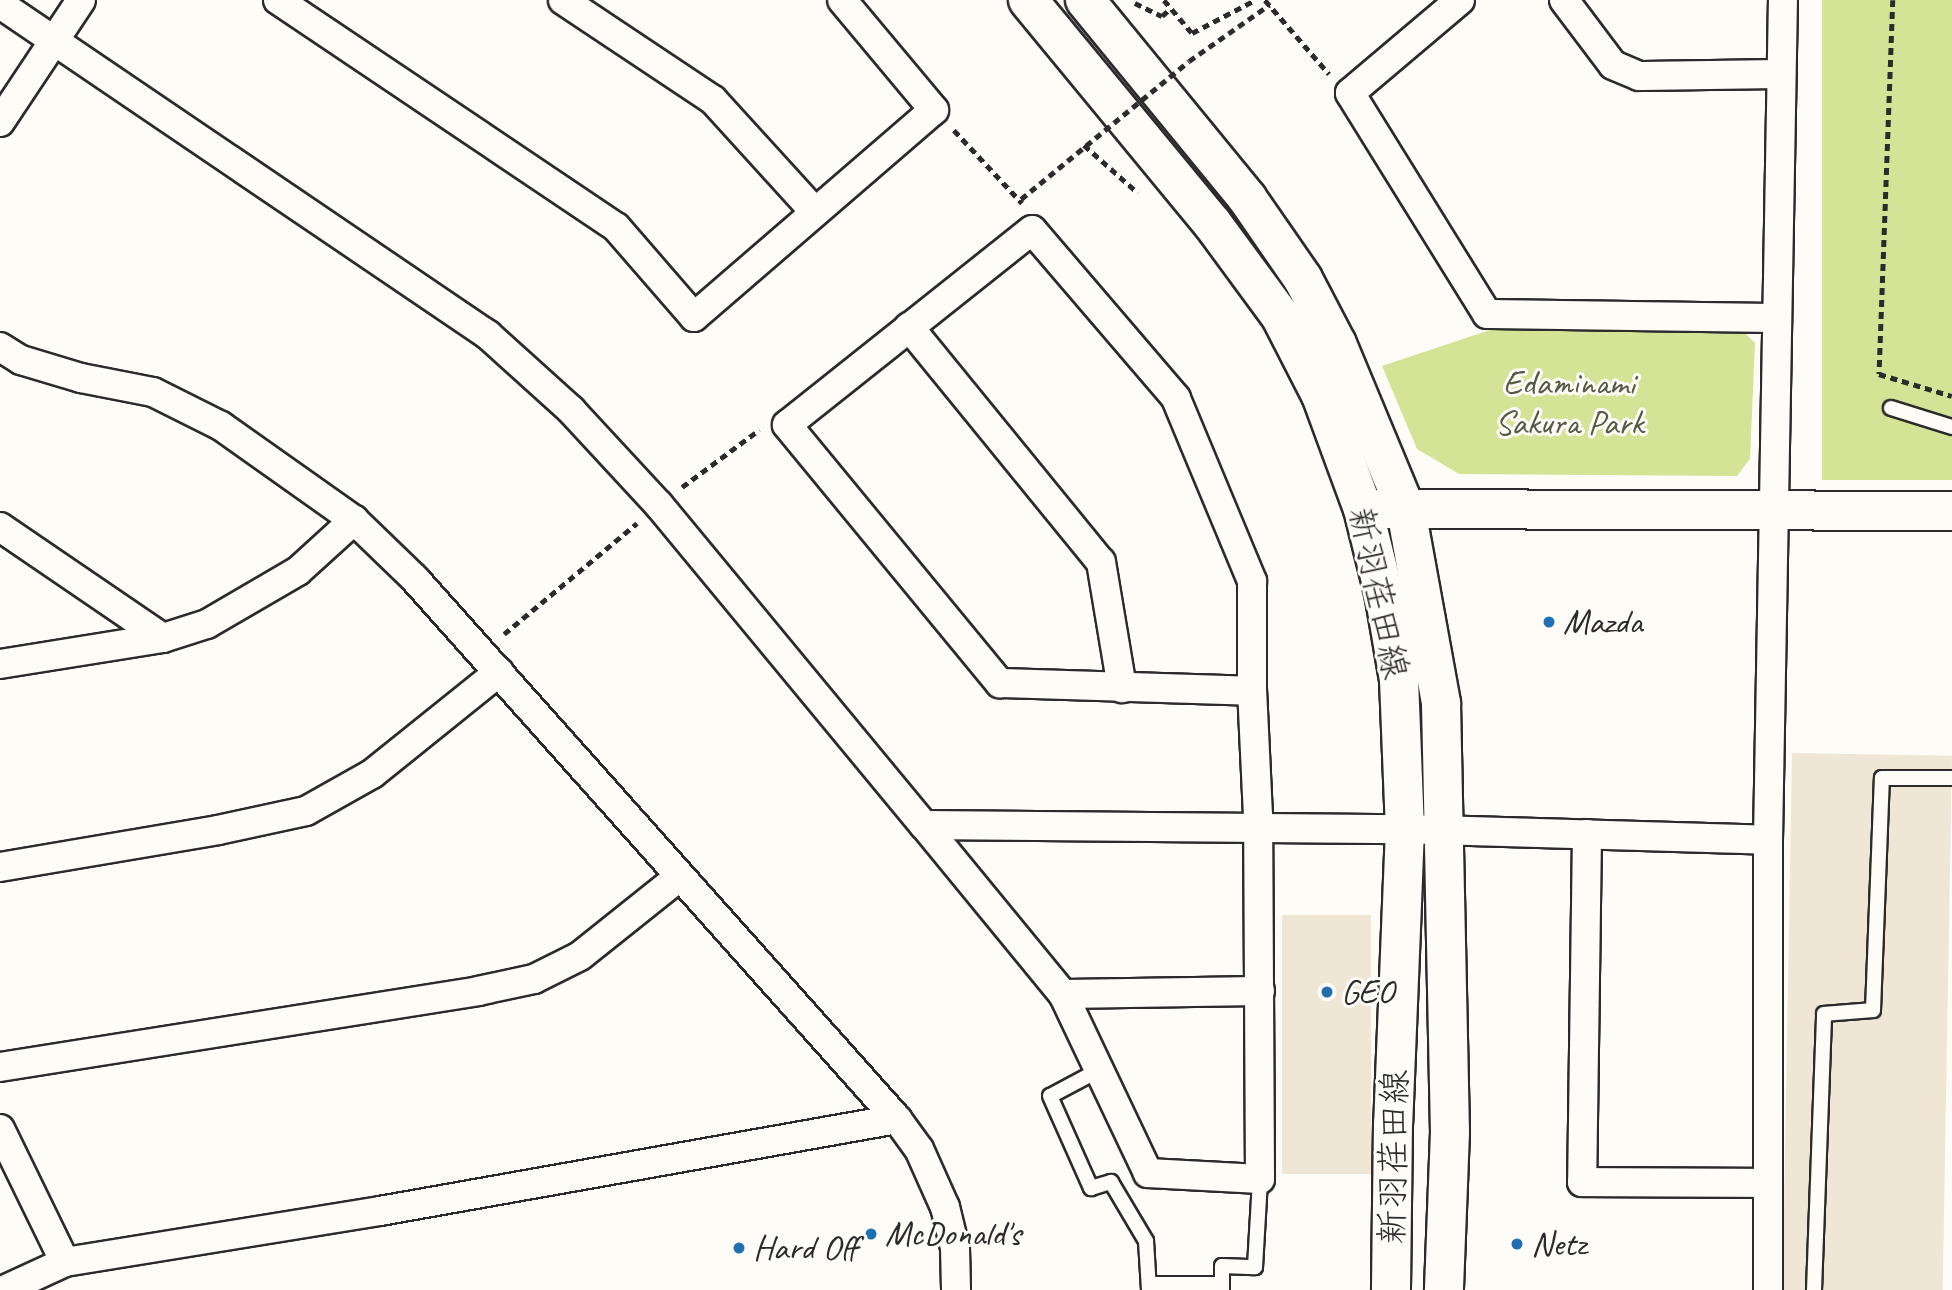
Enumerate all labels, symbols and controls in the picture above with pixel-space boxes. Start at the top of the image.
park label: Edaminami Sakura Park [1495,362,1643,444]
street label: 新羽荏田線 [1339,503,1417,683]
place label: Mazda [1563,601,1642,643]
marker: Mazda [1541,614,1557,630]
place label: GEO [1341,971,1394,1013]
marker: GEO [1319,984,1335,1000]
street label: 新羽荏田線 [1371,1069,1417,1245]
place label: McDonald's [885,1213,1021,1255]
place label: Netz [1531,1223,1586,1265]
marker: McDonald's [863,1226,879,1242]
place label: Hard Off [753,1227,858,1269]
marker: Netz [1509,1236,1525,1252]
marker: Hard Off [731,1240,747,1256]

